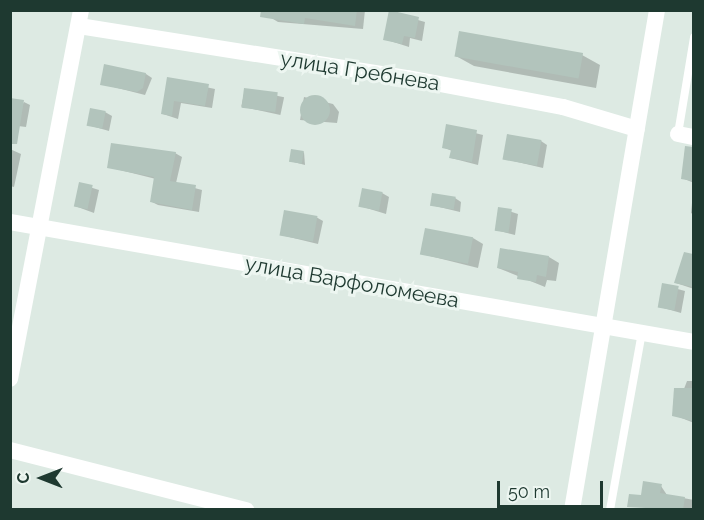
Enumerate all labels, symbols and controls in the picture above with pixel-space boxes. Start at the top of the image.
street label: улица Гребнева [279,46,441,96]
street label: улица Варфоломеева [243,251,461,313]
north arrow [12,448,72,508]
scale bar [500,469,606,507]
text: С [14,473,33,484]
text: 50 m [508,481,550,502]

